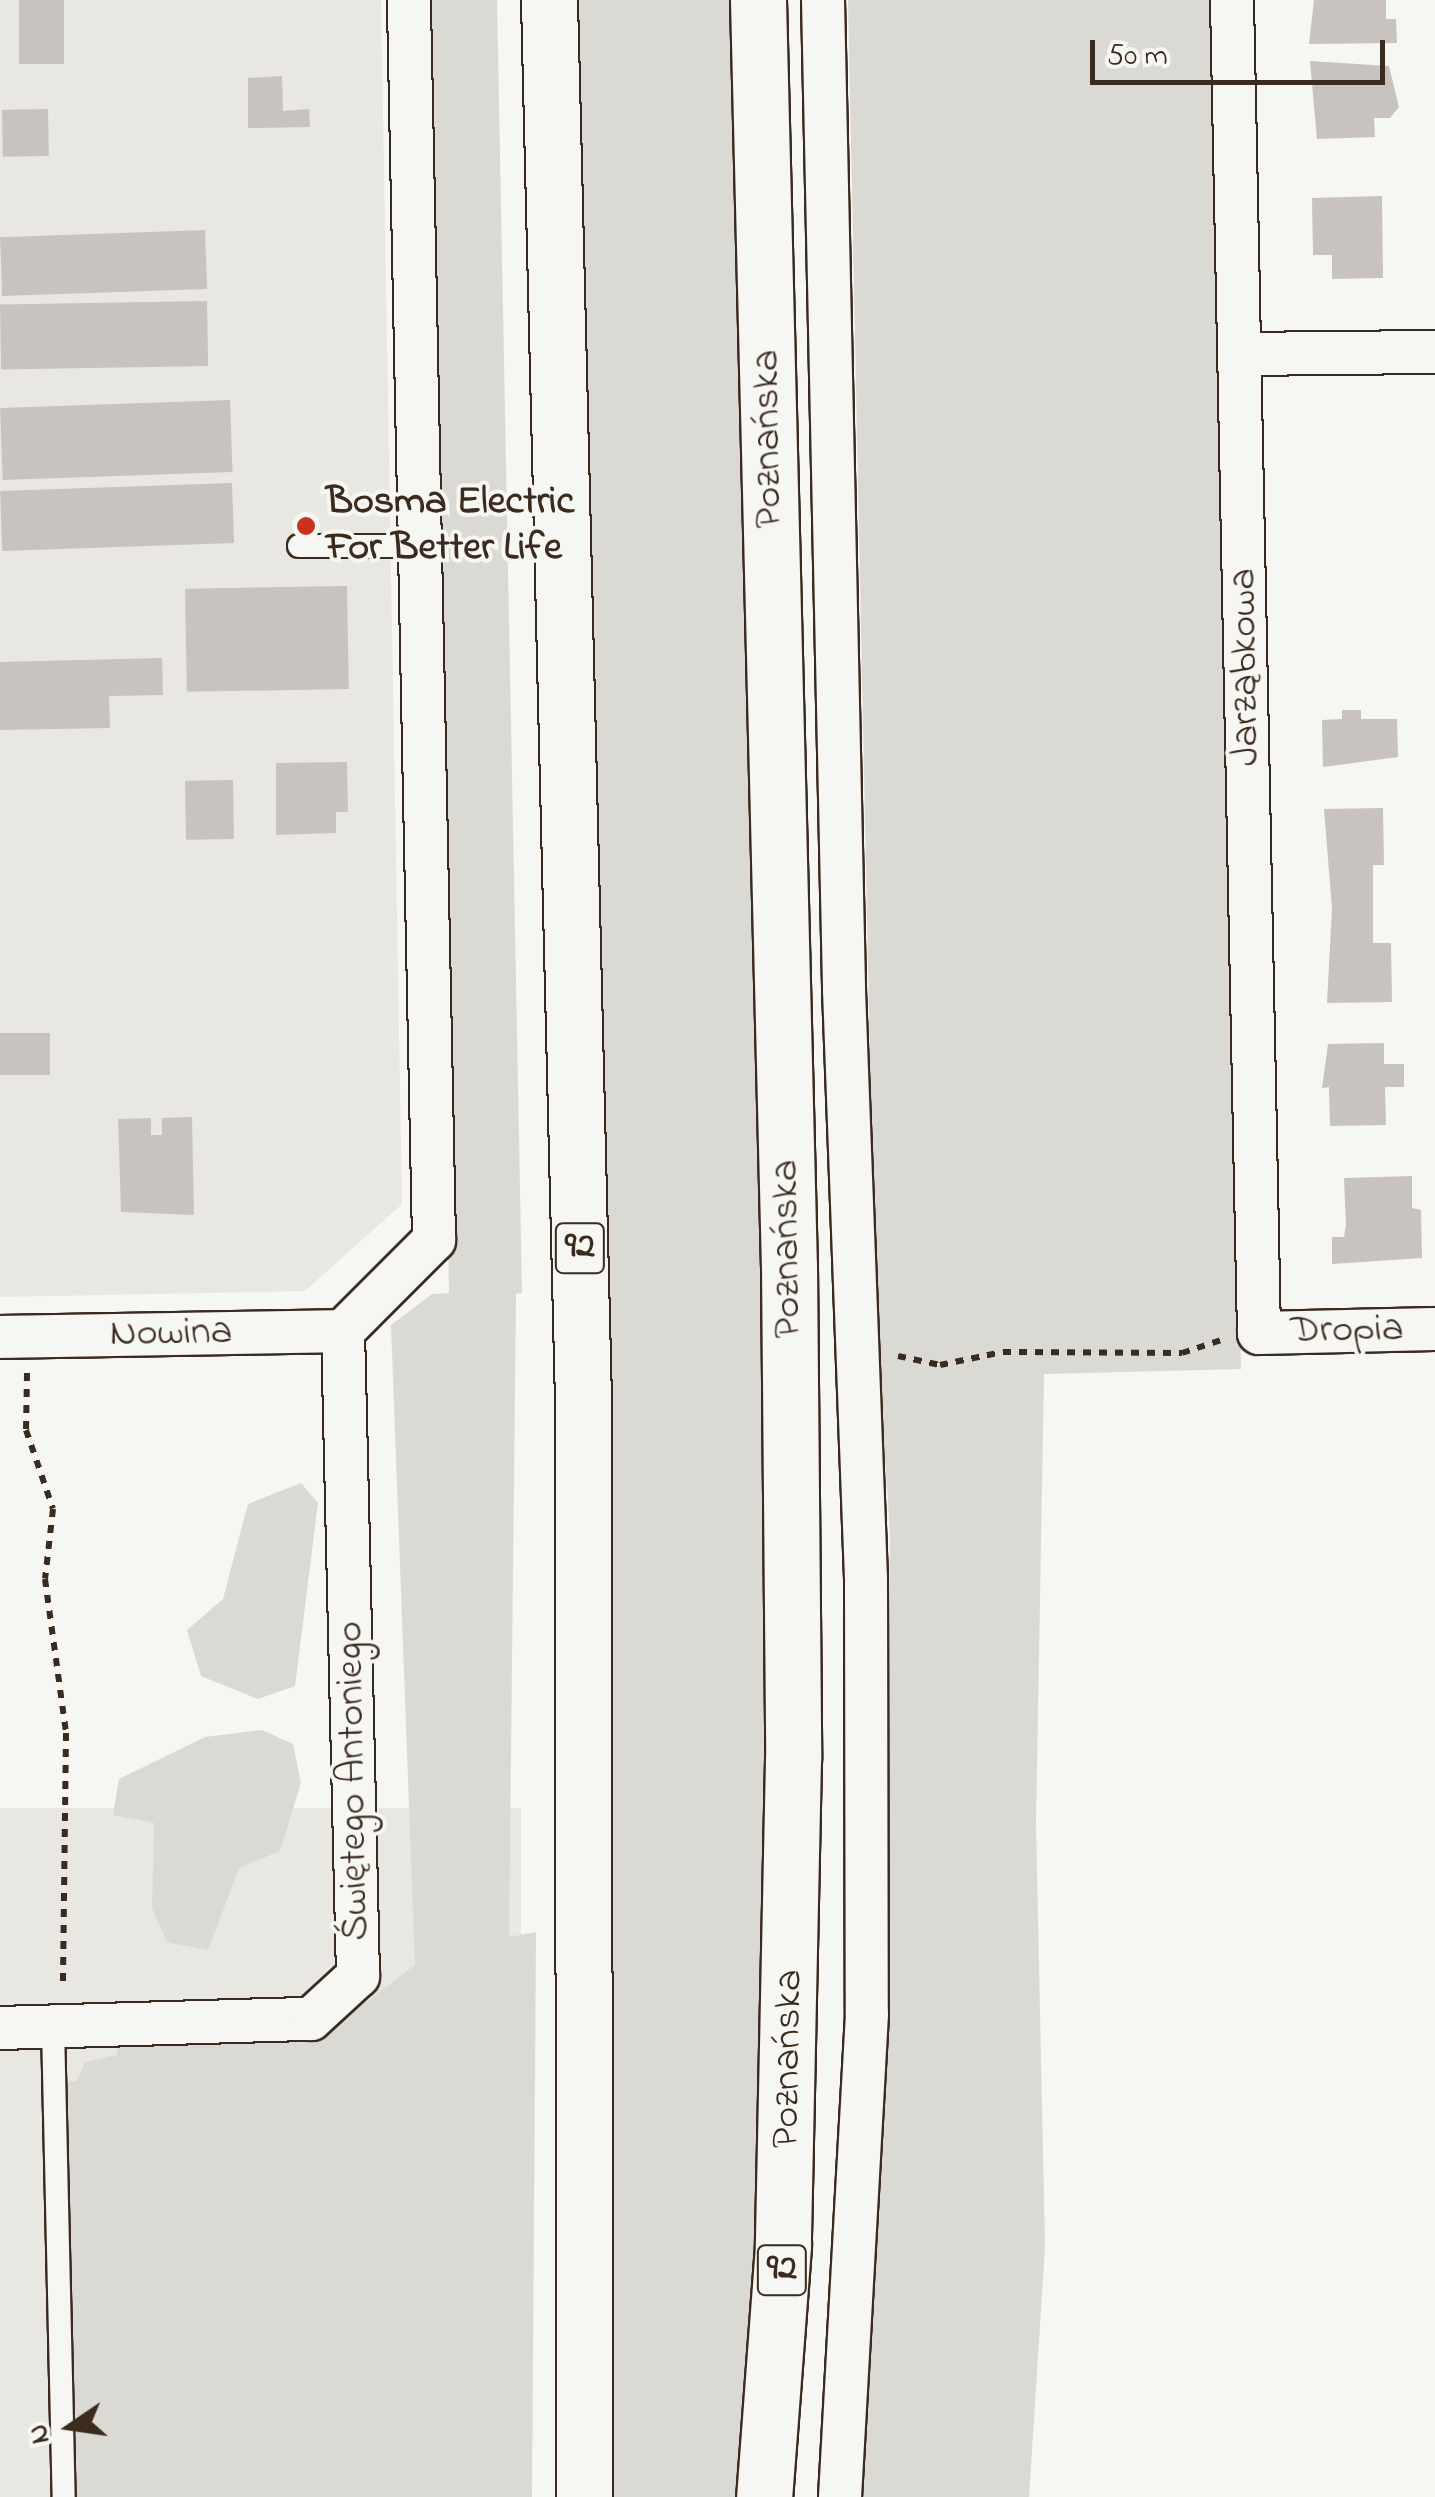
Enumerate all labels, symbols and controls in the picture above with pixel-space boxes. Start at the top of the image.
scale bar [1095,20,1390,82]
text: 50 m [1107,35,1168,79]
street label: Poznańska [743,349,795,529]
place label: Bosma Electric For Better Life [326,479,574,573]
marker: Bosma Electric For Better Life [295,515,317,537]
street label: Jarząbkowa [1220,568,1272,766]
street label: Poznańska [762,1159,814,1339]
road number: 92 [552,1215,608,1281]
street label: Dropia [1290,1306,1404,1356]
street label: Nowina [109,1309,233,1359]
street label: Świętego Antoniego [327,1621,381,1941]
street label: Poznańska [763,1969,815,2149]
road number: 92 [754,2237,810,2303]
north arrow [20,2377,120,2477]
text: N [18,2420,62,2448]

